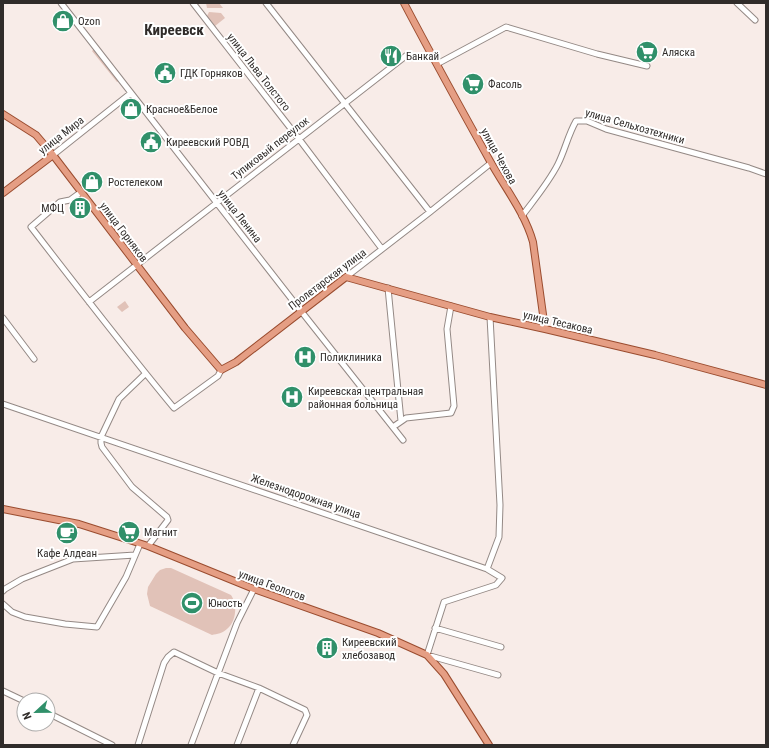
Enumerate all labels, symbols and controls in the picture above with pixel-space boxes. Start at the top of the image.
shop icon: Ozon [50,8,76,34]
place label: Ozon [78,15,100,28]
district label: Киреевск [144,21,204,39]
street label: улица Льва Толстого [224,31,293,114]
supermarket icon: Аляска [634,39,660,65]
restaurant icon: Банкай [378,43,404,69]
place label: Аляска [662,46,695,59]
place label: Банкай [406,50,439,63]
public building icon: ГДК Горняков [152,60,178,86]
place label: ГДК Горняков [180,67,243,80]
supermarket icon: Фасоль [460,71,486,97]
place label: Фасоль [488,78,522,91]
shop icon: Красное&Белое [118,96,144,122]
place label: Красное&Белое [146,103,218,116]
street label: улица Сельхозтехники [584,106,686,147]
street label: улица Мира [36,114,86,157]
street label: Тупиковый переулок [229,114,312,183]
street label: улица Чехова [478,126,519,186]
public building icon: Киреевский РОВД [138,129,164,155]
place label: Киреевский РОВД [166,136,249,149]
shop icon: Ростелеком [79,169,105,195]
place label: Ростелеком [108,176,163,189]
street label: улица Ленина [215,187,264,245]
building icon: МФЦ [67,195,93,221]
street label: улица Горняков [97,200,150,265]
place label: МФЦ [41,202,64,215]
street label: Пролетарская улица [286,246,369,313]
street label: улица Тесакова [522,308,594,337]
hospital icon: Поликлиника [292,344,318,370]
place label: Поликлиника [320,351,382,364]
hospital icon: Киреевская центральная районная больница [279,384,305,410]
place label: Киреевская центральная районная больница [308,385,423,411]
street label: Железнодорожная улица [249,472,362,521]
supermarket icon: Магнит [116,519,142,545]
cafe icon: Кафе Алдеан [54,520,80,546]
place label: Магнит [144,526,178,539]
place label: Кафе Алдеан [37,547,97,560]
street label: улица Геологов [237,567,307,604]
sports icon: Юность [179,590,205,616]
place label: Юность [208,597,243,610]
building icon: Киреевский хлебозавод [314,635,340,661]
place label: Киреевский хлебозавод [342,636,397,662]
north arrow [16,692,56,732]
text: N [20,710,34,721]

